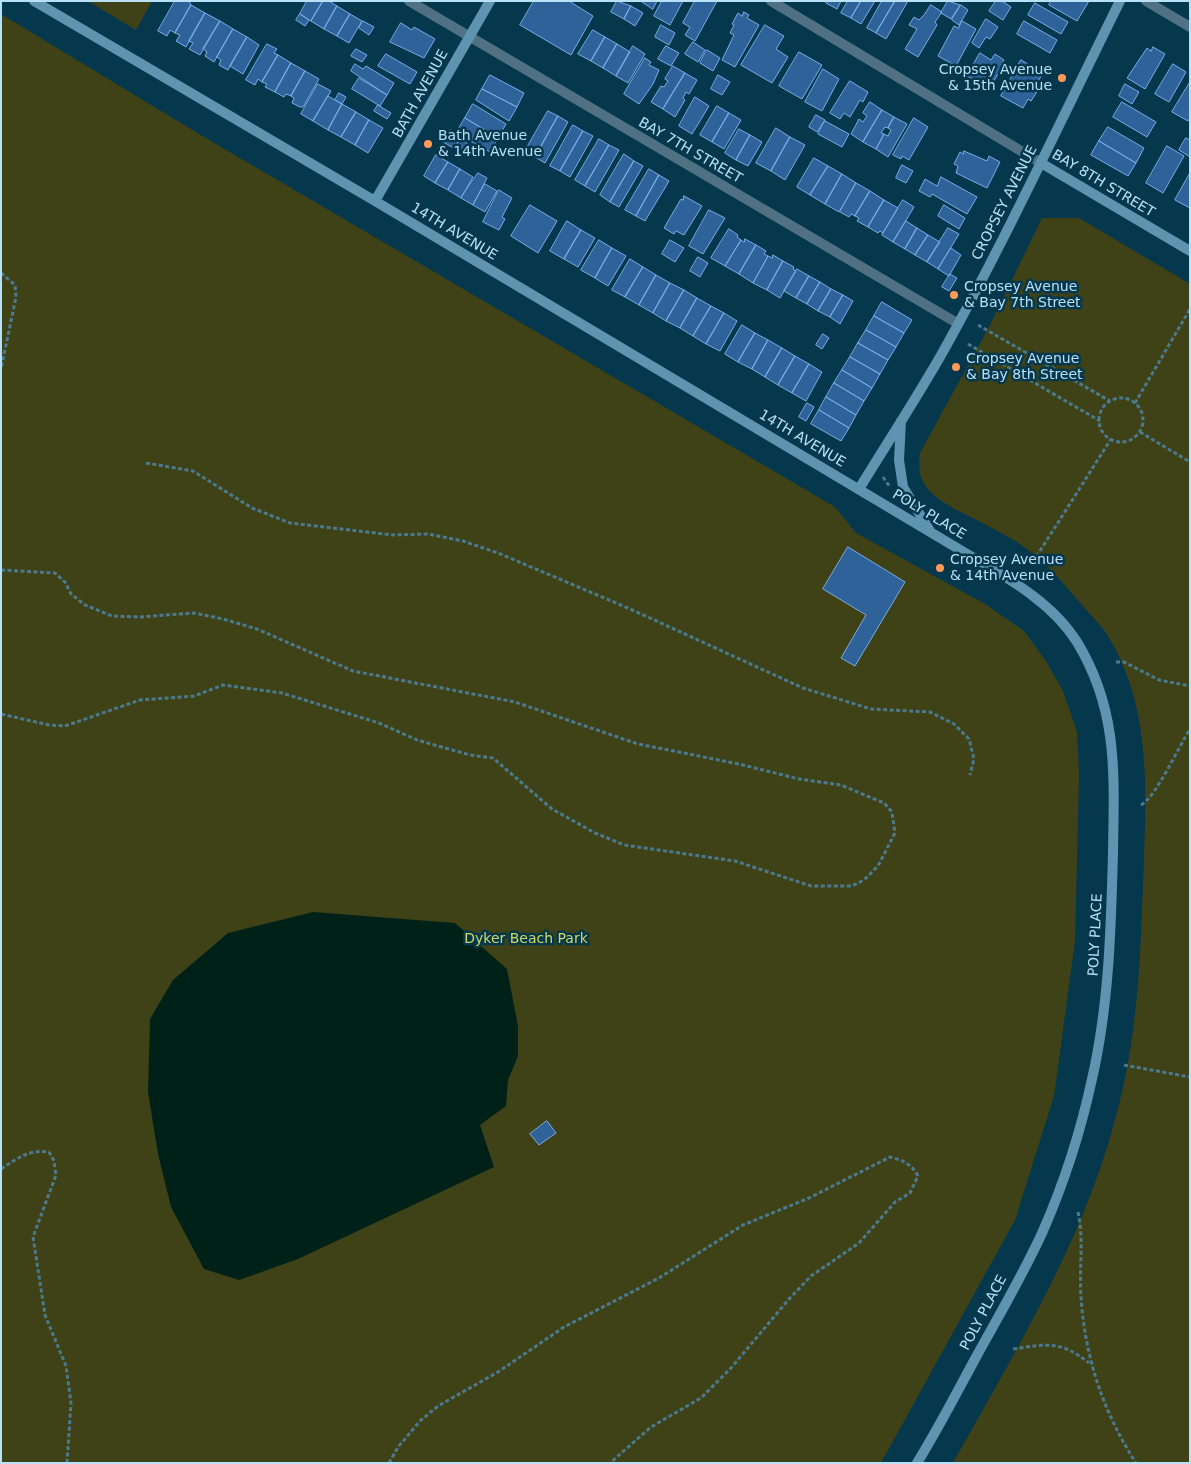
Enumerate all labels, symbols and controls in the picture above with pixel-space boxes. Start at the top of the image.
street label: BATH AVENUE [390,47,452,141]
place label: Cropsey Avenue & 15th Avenue [939,62,1052,94]
marker: Cropsey Avenue & 15th Avenue [1056,72,1068,84]
street label: BAY 7TH STREET [635,114,745,188]
place label: Bath Avenue & 14th Avenue [438,128,542,160]
marker: Bath Avenue & 14th Avenue [422,138,434,150]
street label: CROPSEY AVENUE [969,143,1041,263]
street label: BAY 8TH STREET [1049,147,1157,221]
street label: 14TH AVENUE [408,200,500,264]
place label: Cropsey Avenue & Bay 7th Street [964,279,1081,312]
marker: Cropsey Avenue & Bay 7th Street [948,289,960,301]
place label: Cropsey Avenue & Bay 8th Street [966,351,1083,384]
marker: Cropsey Avenue & Bay 8th Street [950,361,962,373]
street label: 14TH AVENUE [756,407,848,471]
street label: POLY PLACE [889,486,969,544]
place label: Cropsey Avenue & 14th Avenue [950,552,1063,584]
marker: Cropsey Avenue & 14th Avenue [934,562,946,574]
street label: POLY PLACE [1085,893,1107,977]
park label: Dyker Beach Park [464,931,588,947]
street label: POLY PLACE [957,1272,1011,1354]

